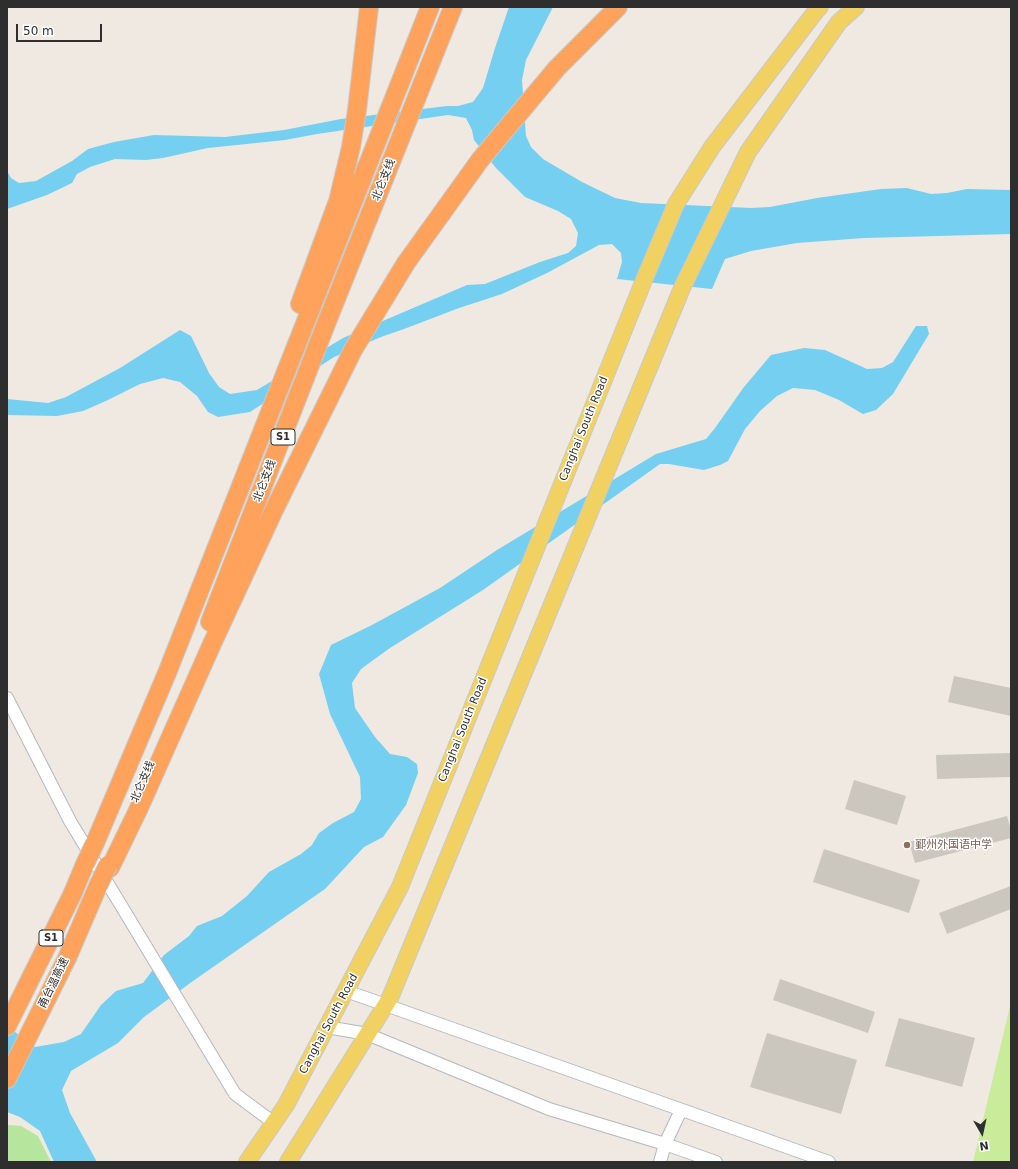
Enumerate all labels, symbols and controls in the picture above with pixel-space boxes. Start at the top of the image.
scale bar [18,16,104,42]
text: 50 m [23,24,54,38]
street label: 北仑支线 [370,157,398,203]
street label: Canghai South Road [557,375,611,483]
road number: S1 [271,429,295,445]
street label: 北仑支线 [251,458,279,504]
street label: Canghai South Road [436,676,490,784]
street label: 北仑支线 [128,759,158,805]
place label: 鄞州外国语中学 [915,838,992,852]
marker: 鄞州外国语中学 [902,840,912,850]
road number: S1 [39,930,63,946]
street label: 甬台温高速 [36,955,72,1011]
street label: Canghai South Road [297,972,361,1076]
north arrow [962,1113,1002,1153]
text: N [978,1138,990,1152]

